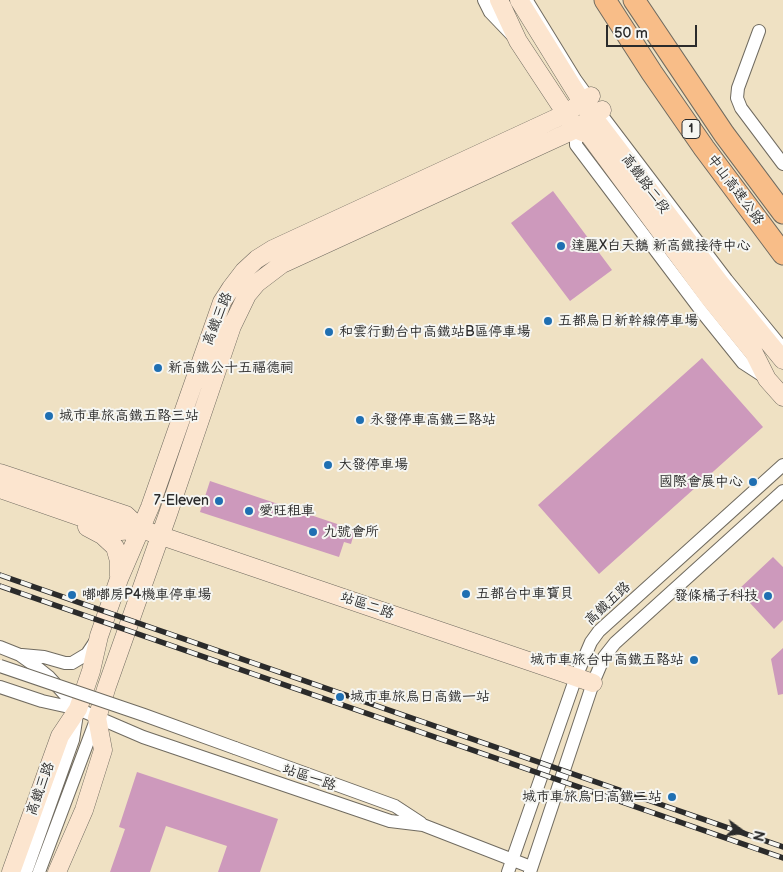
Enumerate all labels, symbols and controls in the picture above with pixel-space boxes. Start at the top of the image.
scale bar [608,15,699,47]
text: 50 m [614,24,648,43]
road number: 1 [682,120,700,138]
street label: 高鐵路二段 [617,151,673,217]
street label: 中山高速公路 [703,151,767,229]
place label: 達麗X白天鵝 新高鐵接待中心 [571,238,751,254]
marker: 達麗X白天鵝 新高鐵接待中心 [555,240,567,252]
street label: 高鐵三路 [200,290,236,348]
place label: 五都烏日新幹線停車場 [558,313,698,329]
marker: 五都烏日新幹線停車場 [542,315,554,327]
place label: 和雲行動台中高鐵站B區停車場 [339,324,531,340]
marker: 和雲行動台中高鐵站B區停車場 [323,326,335,338]
place label: 新高鐵公十五福德祠 [168,360,294,376]
marker: 新高鐵公十五福德祠 [152,362,164,374]
place label: 城市車旅高鐵五路三站 [59,408,199,424]
marker: 城市車旅高鐵五路三站 [43,410,55,422]
place label: 永發停車高鐵三路站 [370,412,496,428]
marker: 永發停車高鐵三路站 [354,414,366,426]
place label: 大發停車場 [338,457,408,473]
marker: 大發停車場 [322,459,334,471]
place label: 國際會展中心 [659,474,743,490]
marker: 國際會展中心 [747,476,759,488]
place label: 7-Eleven [154,493,209,509]
marker: 7-Eleven [213,495,225,507]
place label: 愛旺租車 [259,503,315,519]
marker: 愛旺租車 [243,505,255,517]
place label: 九號會所 [323,524,379,540]
marker: 九號會所 [307,526,319,538]
street label: 高鐵五路 [582,579,634,629]
place label: 五都台中車寶貝 [476,586,574,602]
place label: 嘟嘟房P4機車停車場 [82,587,211,603]
marker: 五都台中車寶貝 [460,588,472,600]
place label: 發條橘子科技 [674,588,758,604]
marker: 嘟嘟房P4機車停車場 [66,589,78,601]
street label: 站區二路 [338,589,396,623]
marker: 發條橘子科技 [762,590,774,602]
place label: 城市車旅台中高鐵五路站 [530,652,684,668]
marker: 城市車旅台中高鐵五路站 [688,654,700,666]
place label: 城市車旅烏日高鐵一站 [350,689,490,705]
marker: 城市車旅烏日高鐵一站 [334,691,346,703]
street label: 高鐵三路 [24,760,58,818]
street label: 站區一路 [280,761,338,795]
place label: 城市車旅烏日高鐵二站 [522,789,662,805]
marker: 城市車旅烏日高鐵二站 [666,791,678,803]
north arrow [718,807,768,857]
text: N [749,829,768,843]

